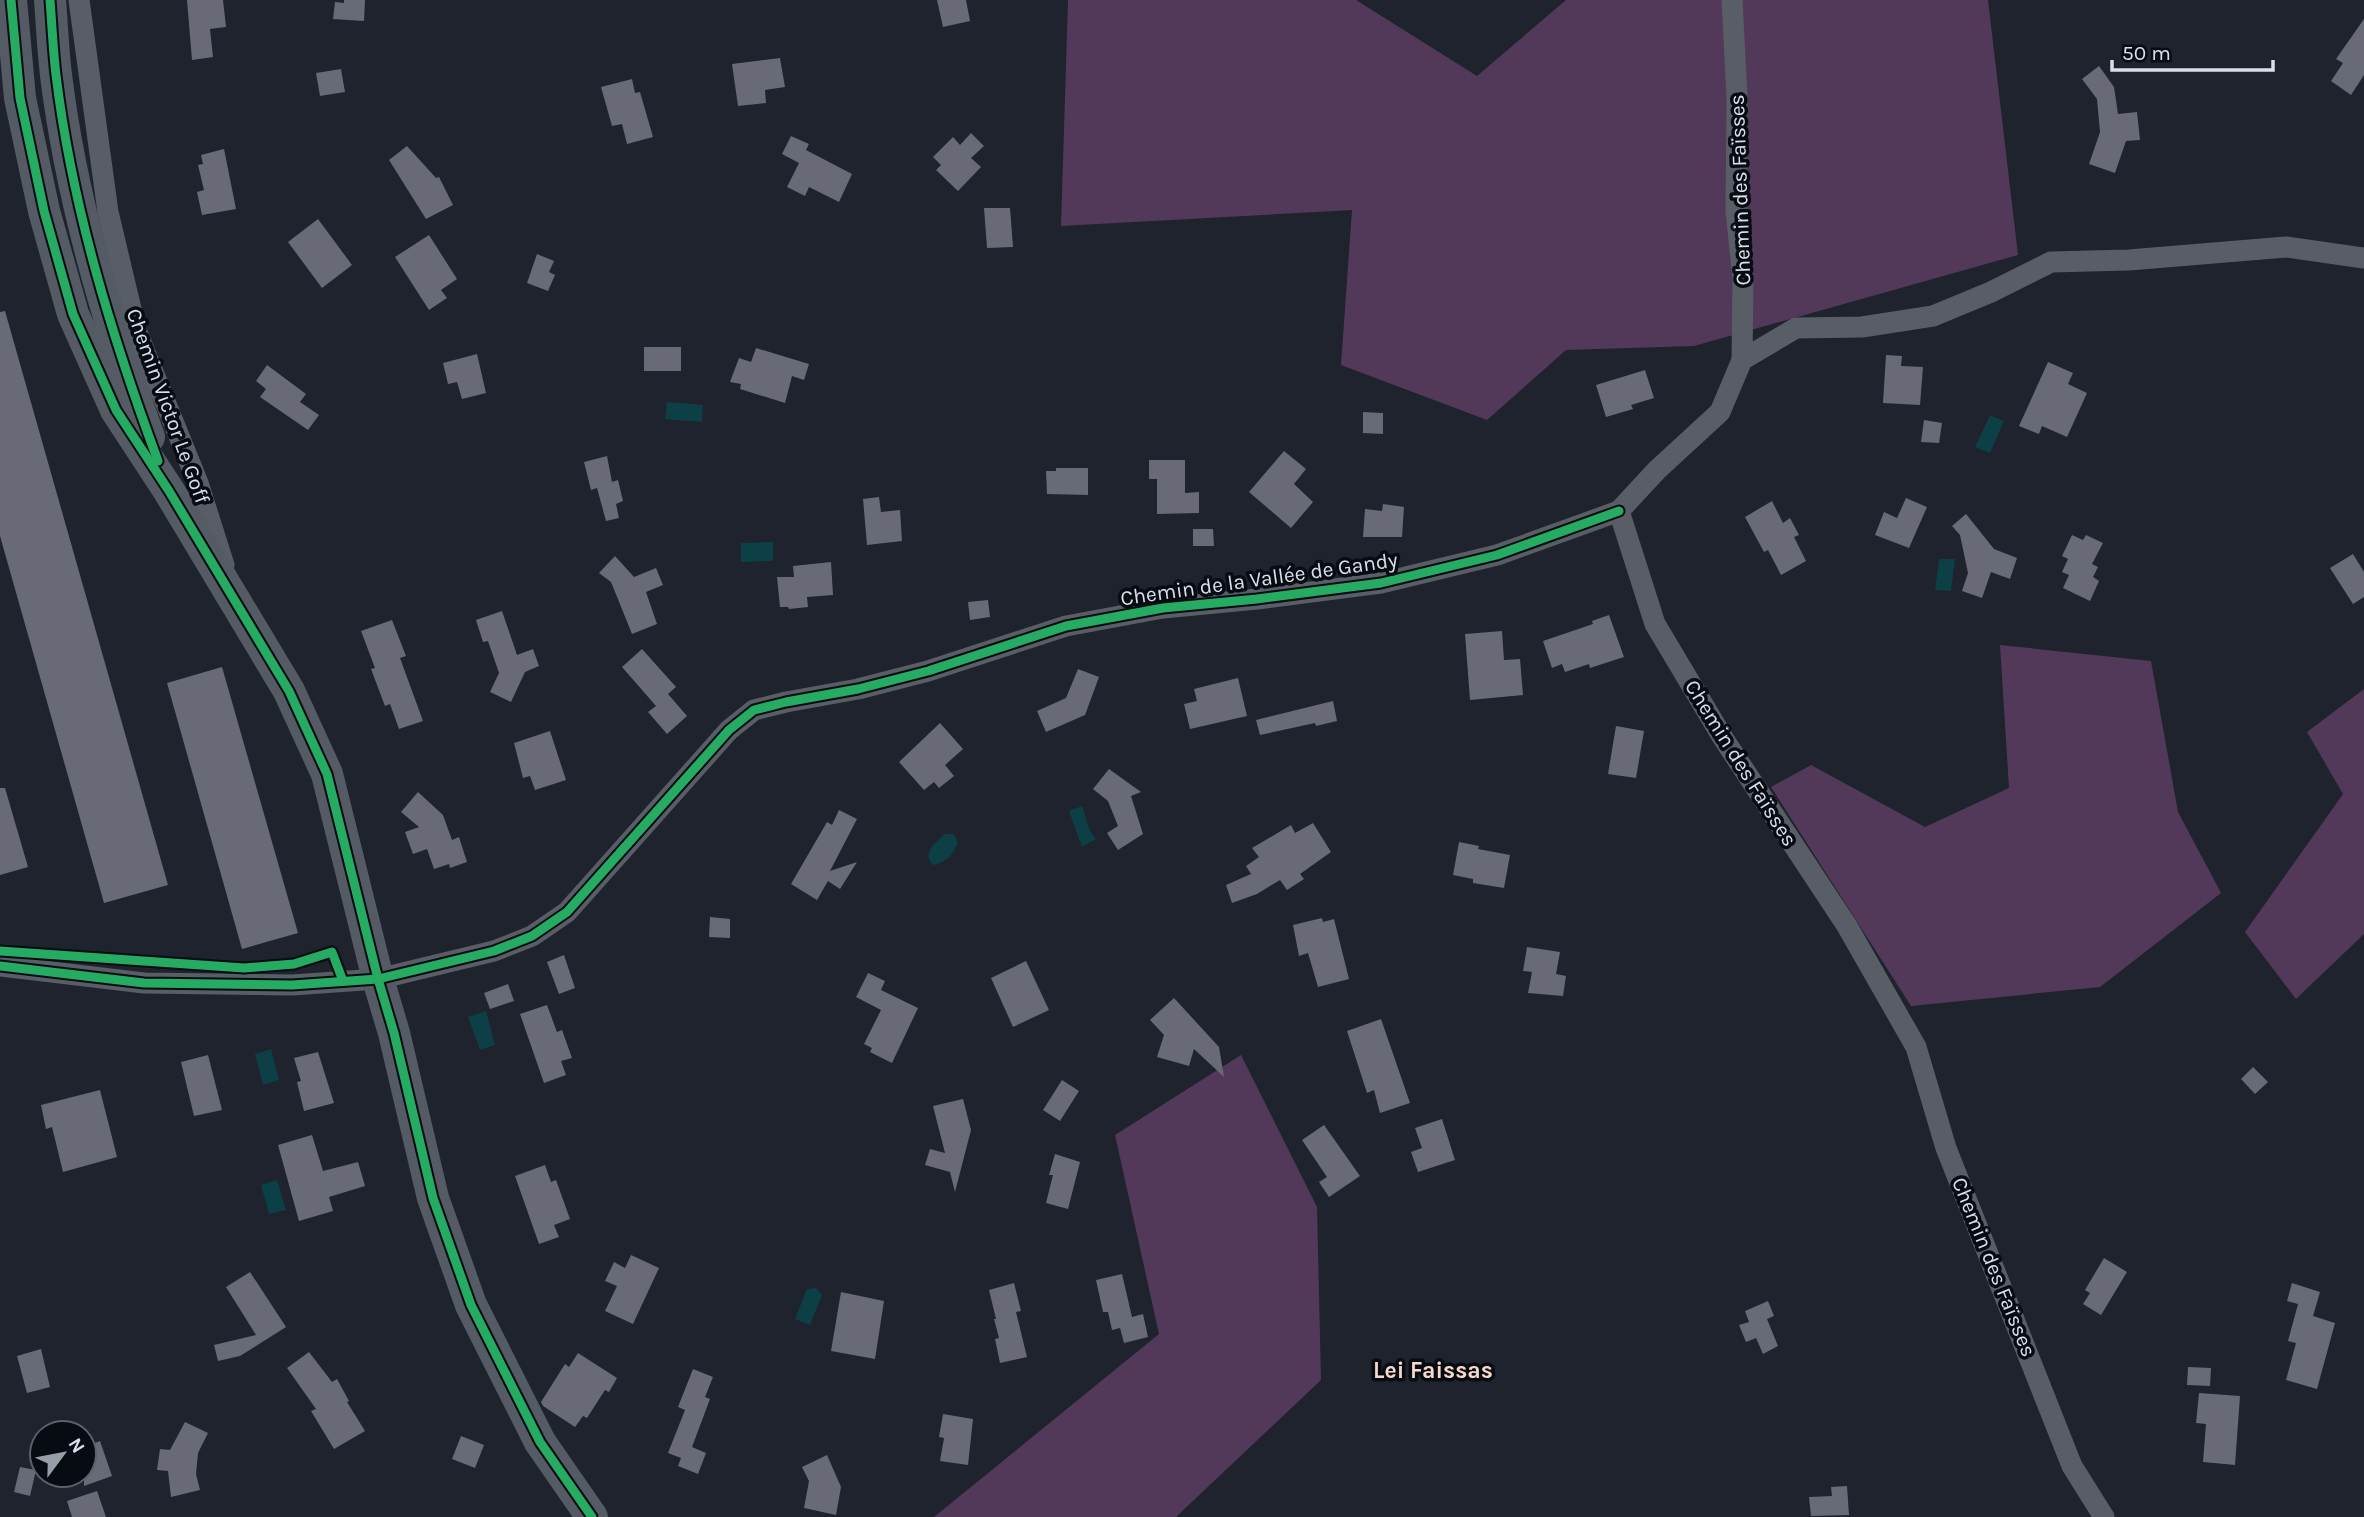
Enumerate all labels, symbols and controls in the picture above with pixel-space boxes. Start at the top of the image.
scale bar [2112,28,2273,72]
text: 50 m [2122,41,2171,65]
street label: Chemin des Faïsses [1725,94,1755,286]
street label: Chemin Victor Le Goff [122,305,215,508]
street label: Chemin de la Vallée de Gandy [1119,548,1399,610]
street label: Chemin des Faïsses [1680,675,1802,851]
street label: Chemin des Faïsses [1947,1174,2041,1360]
district label: Lei Faissas [1373,1357,1493,1384]
north arrow [28,1419,98,1489]
text: N [64,1434,90,1457]

